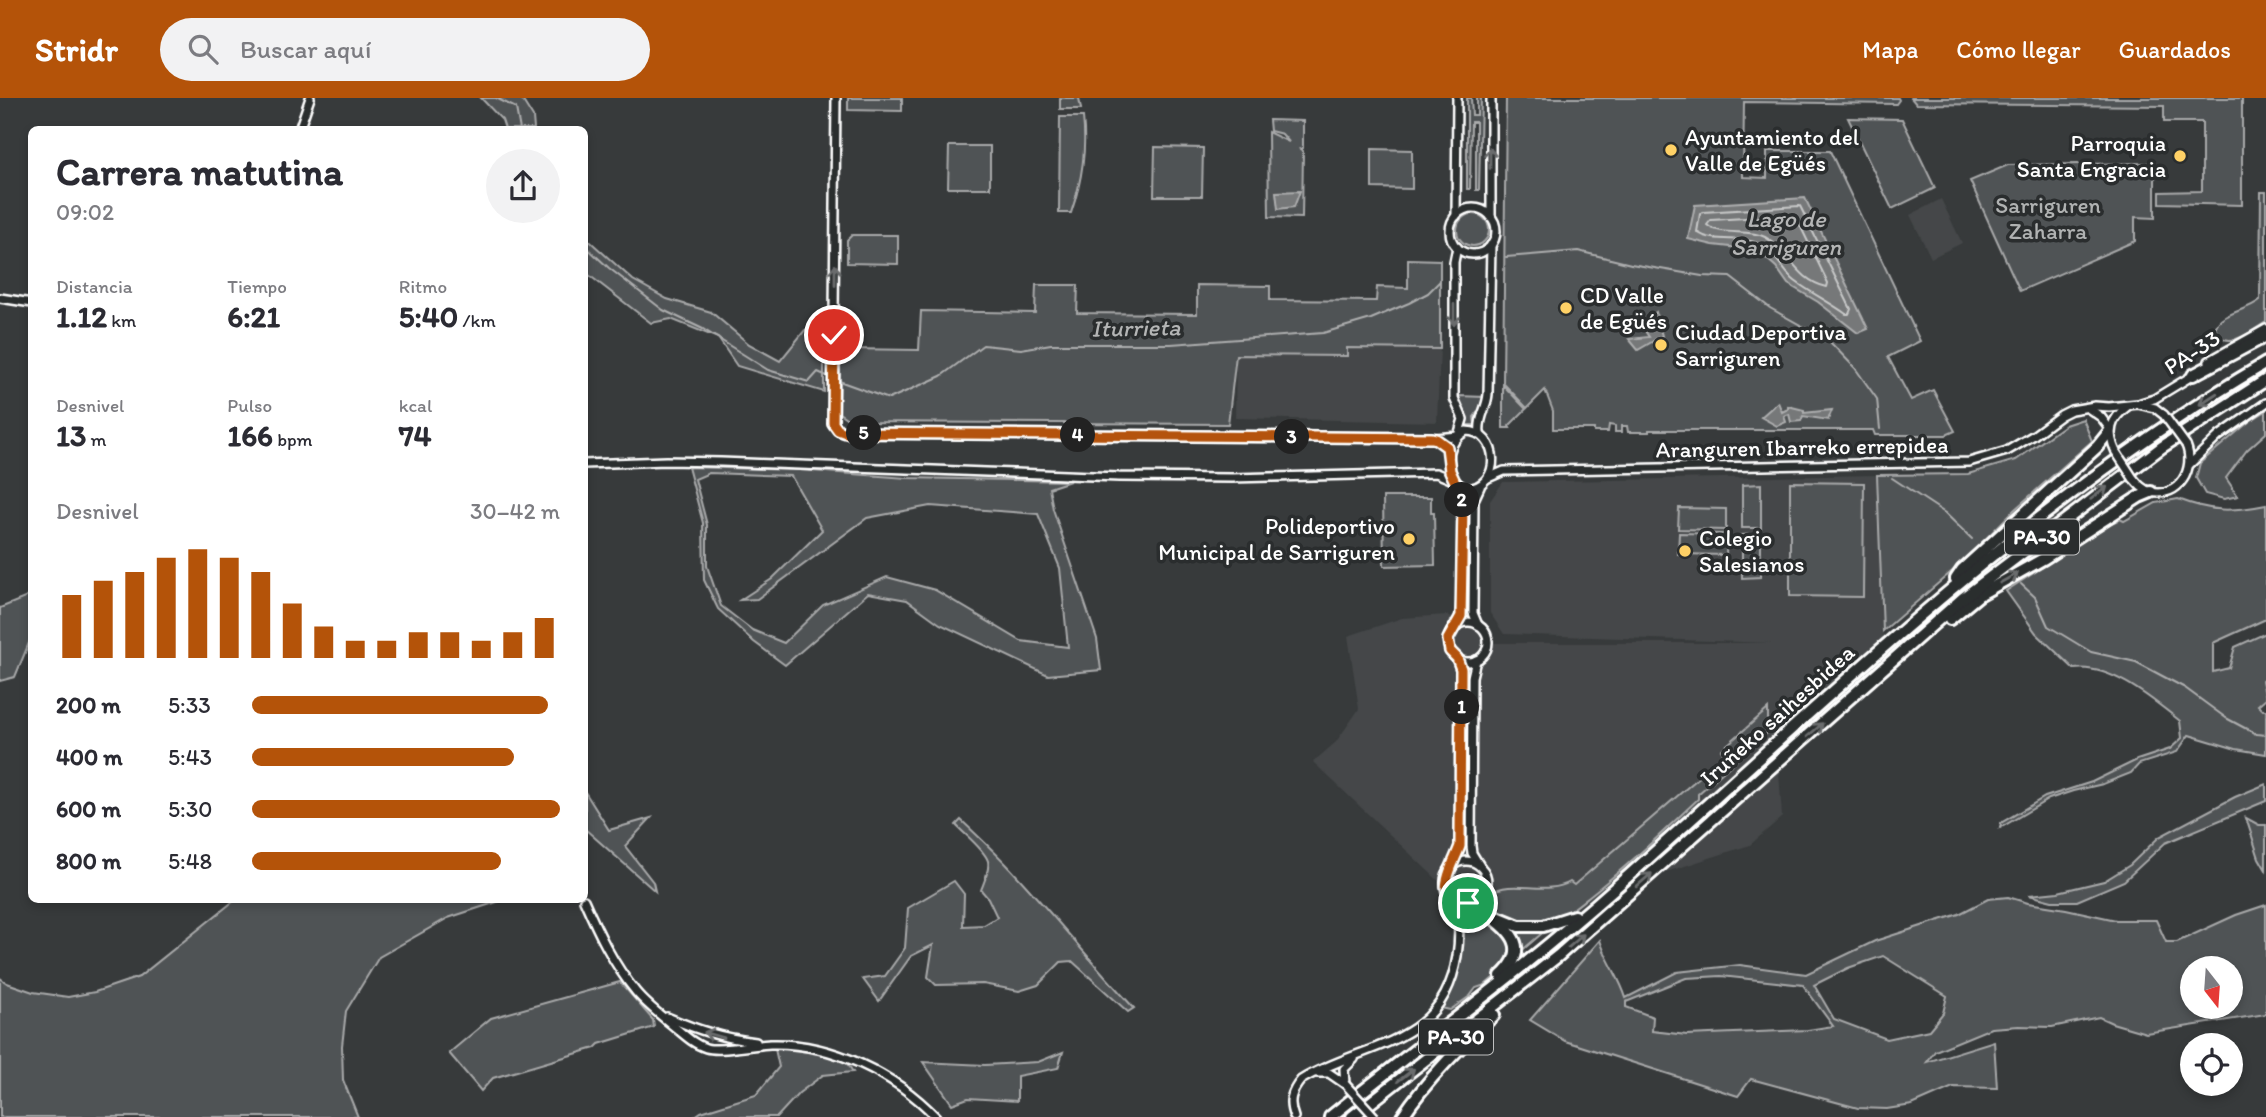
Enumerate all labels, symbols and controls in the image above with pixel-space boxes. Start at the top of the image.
search box [160,18,650,81]
text: Stridr [35,30,118,69]
icon: search [184,30,222,68]
text: Buscar aquí [240,33,371,65]
text: Mapa [1862,35,1918,64]
text: Cómo llegar [1956,35,2081,64]
text: Guardados [2119,35,2231,64]
place label: Ayuntamiento del Valle de Egüés [1685,123,1860,177]
place label: Parroquia Santa Engracia [2017,129,2166,183]
marker: Ayuntamiento del Valle de Egüés [1663,142,1679,158]
one-way arrow [1483,146,1497,169]
marker: Parroquia Santa Engracia [2172,148,2188,164]
text: Carrera matutina [56,149,343,195]
button: share [486,149,560,223]
park label: Sarriguren Zaharra [1995,191,2101,245]
text: 09:02 [56,198,114,226]
water label: Lago de Sarriguren [1731,204,1841,261]
one-way arrow [828,263,842,286]
text: Distancia [56,275,133,298]
text: Tiempo [227,275,287,298]
text: Ritmo [399,275,447,298]
place label: CD Valle de Egüés [1580,281,1667,335]
text: 1.12 [56,298,107,335]
text: 6:21 [227,298,280,335]
text: 5:40 [399,298,458,335]
marker: CD Valle de Egüés [1558,300,1574,316]
one-way arrow [1447,304,1461,327]
pin [804,305,864,365]
text: km [107,309,136,332]
text: /km [458,309,496,332]
water label: Iturrieta [1091,312,1181,343]
icon: check [815,316,853,354]
place label: Ciudad Deportiva Sarriguren [1675,318,1847,372]
street label: PA-33 [2159,324,2225,380]
marker: Ciudad Deportiva Sarriguren [1653,337,1669,353]
one-way arrow [2199,392,2218,406]
text: Desnivel [56,394,124,417]
text: Pulso [227,394,272,417]
text: kcal [399,394,432,417]
pin: 5 [846,416,882,450]
text: 13 [56,417,86,454]
text: 166 [227,417,273,454]
text: 74 [399,417,432,454]
pin: 4 [1060,418,1096,452]
pin: 3 [1274,420,1310,454]
text: 5 [859,421,868,444]
text: 4 [1072,423,1083,446]
text: 3 [1286,425,1297,448]
text: m [86,428,107,451]
text: bpm [273,428,313,451]
street label: Aranguren Ibarreko errepidea [1655,430,1949,464]
pin: 2 [1444,482,1480,518]
one-way arrow [2090,486,2108,501]
text: 2 [1457,488,1467,511]
text: Desnivel [56,497,139,525]
text: 30–42 m [470,497,560,525]
place label: Polideportivo Municipal de Sarriguren [1158,512,1395,566]
road number: PA-30 [2005,520,2079,555]
place label: Colegio Salesianos [1699,524,1804,578]
marker: Polideportivo Municipal de Sarriguren [1401,531,1417,547]
marker: Colegio Salesianos [1677,543,1693,559]
one-way arrow [1999,571,2019,585]
street label: Iruñeko saihesbidea [1694,638,1860,792]
pin: 1 [1444,690,1480,724]
text: 200 m [56,691,121,719]
text: 5:33 [168,691,211,719]
text: 1 [1457,695,1466,718]
one-way arrow [1806,722,1824,738]
text: 400 m [56,743,123,771]
text: 5:43 [168,743,212,771]
text: 600 m [56,795,121,823]
text: 5:30 [168,795,212,823]
text: 800 m [56,847,121,875]
text: 5:48 [168,847,212,875]
one-way arrow [1635,872,1653,888]
pin [1438,873,1498,933]
icon: arrive [1449,884,1487,922]
one-way arrow [1566,933,1584,949]
north arrow [2180,956,2244,1018]
map controls [2180,956,2243,1096]
road number: PA-30 [1419,1020,1493,1054]
one-way arrow [703,1028,725,1041]
button: locate [2180,1033,2243,1096]
one-way arrow [1397,1068,1415,1083]

